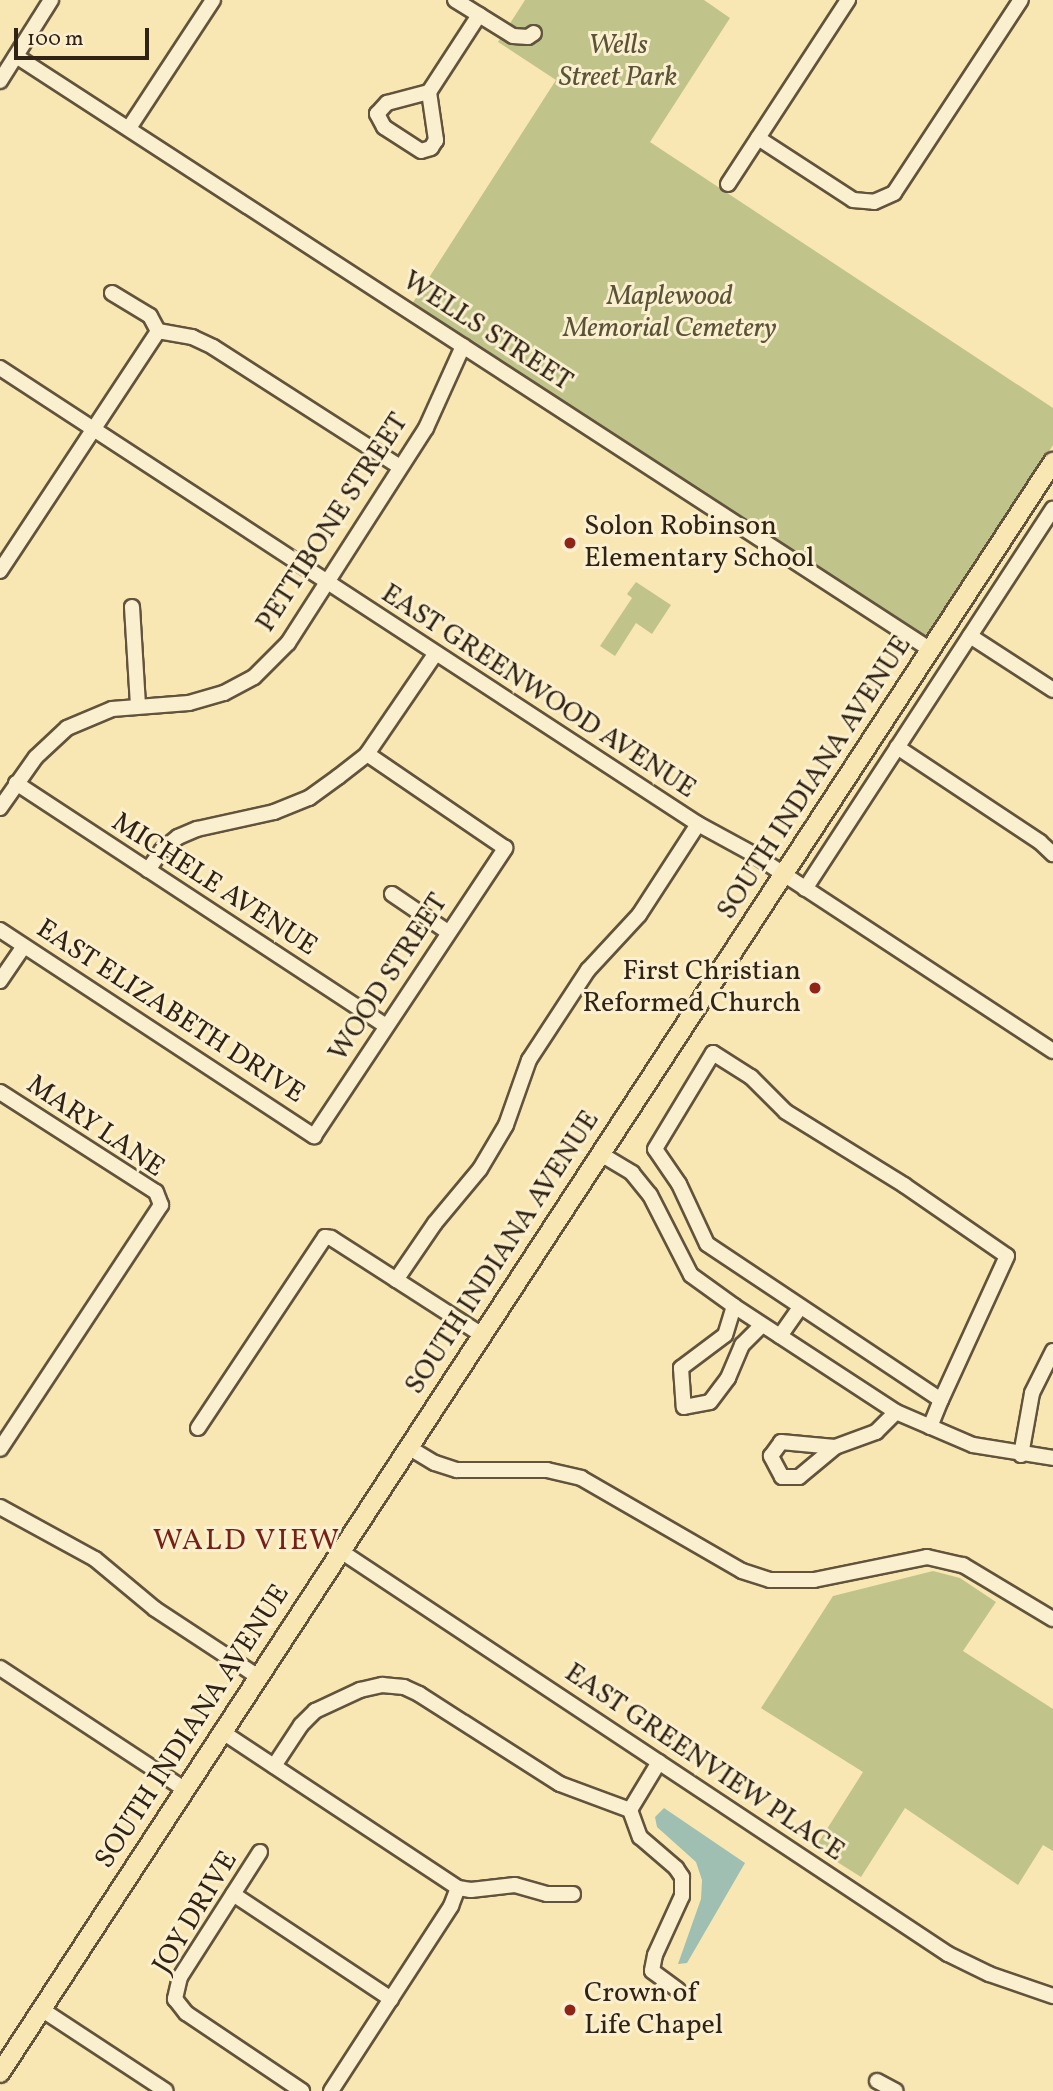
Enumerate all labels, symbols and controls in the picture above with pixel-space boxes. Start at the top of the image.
scale bar [18,14,152,58]
text: 100 m [27,25,84,54]
park label: Wells Street Park [559,29,677,95]
street label: WELLS STREET [396,265,578,399]
park label: Maplewood Memorial Cemetery [563,280,777,346]
street label: PETTIBONE STREET [250,407,416,639]
place label: Solon Robinson Elementary School [584,510,815,576]
marker: Solon Robinson Elementary School [562,535,578,551]
street label: EAST GREENWOOD AVENUE [374,577,702,807]
street label: SOUTH INDIANA AVENUE [711,630,919,926]
street label: MICHELE AVENUE [105,806,323,964]
street label: WOOD STREET [322,888,456,1068]
street label: EAST ELIZABETH DRIVE [29,912,311,1112]
place label: First Christian Reformed Church [582,955,801,1021]
marker: First Christian Reformed Church [807,980,823,996]
street label: MARY LANE [19,1068,171,1186]
street label: SOUTH INDIANA AVENUE [399,1105,607,1401]
district label: WALD VIEW [153,1523,341,1559]
street label: SOUTH INDIANA AVENUE [89,1579,297,1875]
street label: EAST GREENVIEW PLACE [557,1656,851,1870]
street label: JOY DRIVE [146,1845,246,1981]
place label: Crown of Life Chapel [584,1977,723,2043]
marker: Crown of Life Chapel [562,2002,578,2018]

